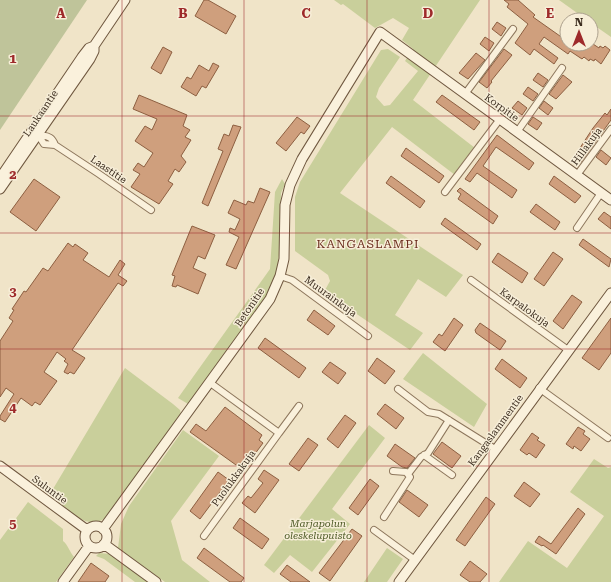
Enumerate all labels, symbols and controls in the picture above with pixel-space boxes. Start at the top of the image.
text: A [56,6,66,21]
text: B [178,6,188,21]
text: C [301,6,311,21]
text: D [423,6,433,21]
text: E [546,6,554,21]
north arrow [559,12,599,52]
text: N [575,16,584,29]
text: 1 [9,51,17,66]
street label: Laukaantie [21,88,60,139]
street label: Korpitie [483,91,521,124]
street label: Hillakuja [569,125,604,167]
street label: Laastitie [89,153,129,186]
text: 2 [9,167,17,182]
district label: KANGASLAMPI [317,237,419,251]
street label: Muurainkuja [303,274,359,319]
text: 3 [9,284,17,299]
street label: Betonitie [233,286,267,329]
street label: Karpalokuja [498,286,552,329]
street label: Kangaslammentie [466,392,525,468]
text: 4 [9,400,17,415]
street label: Puolukkakuja [209,448,258,508]
street label: Suluntie [30,473,70,506]
text: 5 [9,516,17,531]
park label: Marjapolun oleskelupuisto [284,518,352,541]

